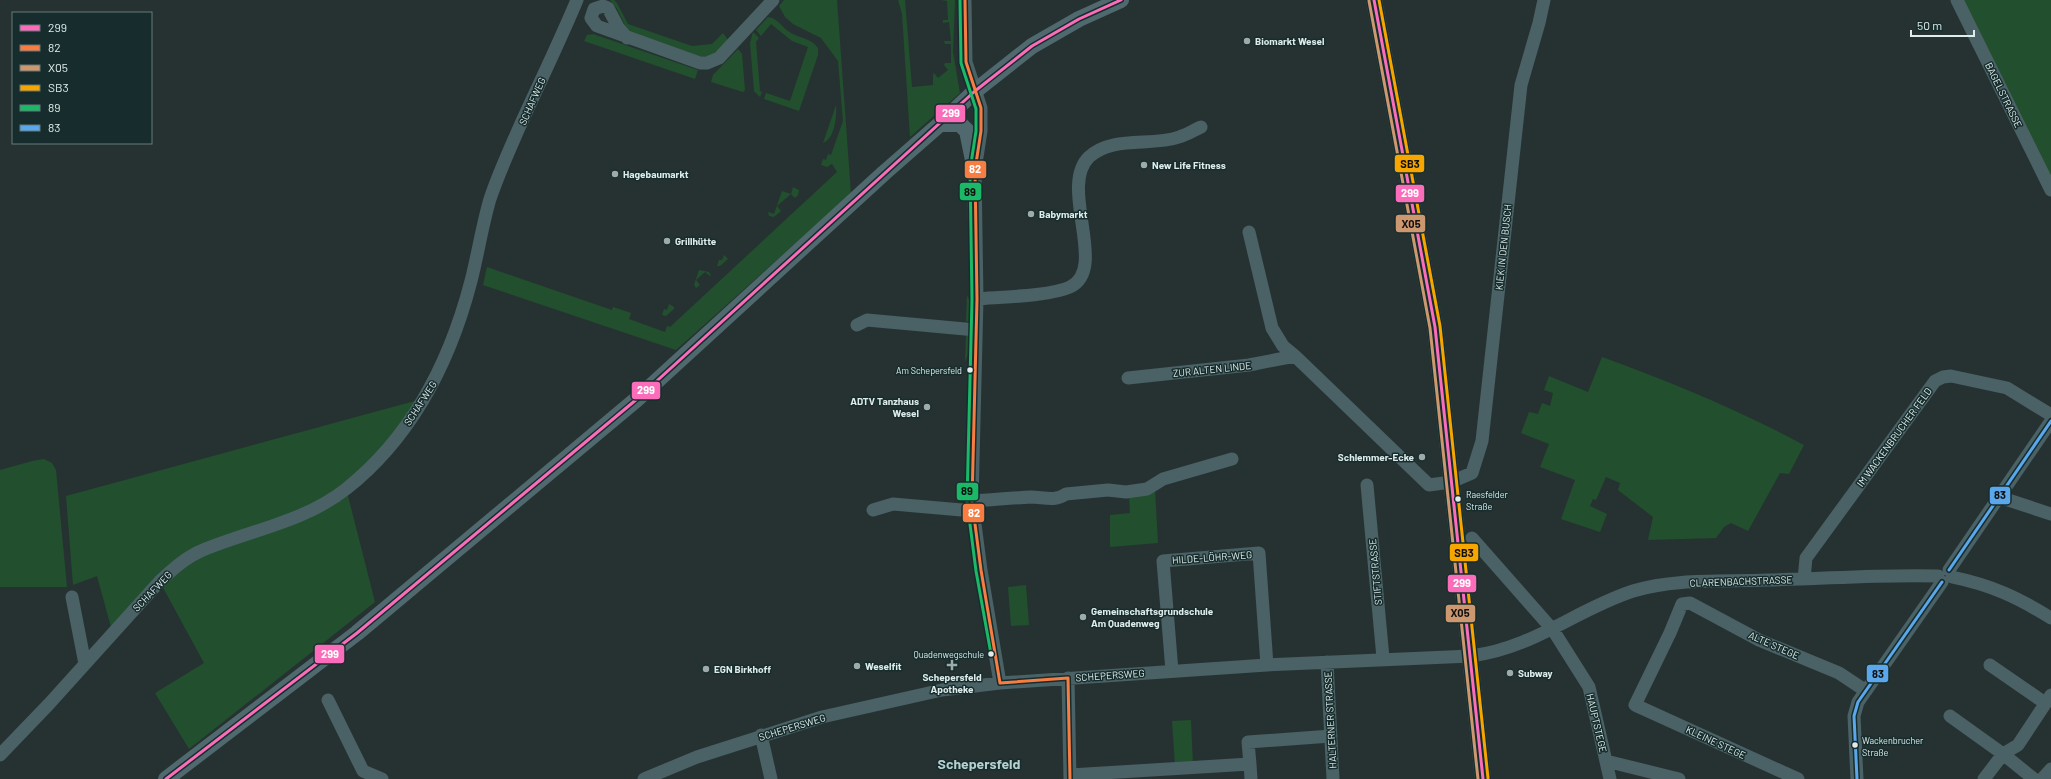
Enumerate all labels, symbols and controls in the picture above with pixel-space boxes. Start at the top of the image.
legend [12,12,152,144]
scale bar [1911,12,1974,38]
text: 50 m [1917,18,1942,32]
text: 299 [48,20,67,34]
place label: Biomarkt Wesel [1255,35,1324,47]
marker: Biomarkt Wesel [1242,36,1252,46]
text: 82 [48,40,61,54]
text: X05 [48,60,68,74]
street label: BAGELSTRASSE [1983,60,2025,130]
street label: SCHAFWEG [516,75,548,127]
text: SB3 [48,80,69,94]
text: 89 [48,100,61,114]
line badge: 299 [935,104,966,123]
text: 299 [942,106,960,119]
text: 83 [48,120,60,134]
line badge: SB3 [1394,154,1425,173]
text: SB3 [1400,157,1420,170]
place label: New Life Fitness [1152,159,1226,171]
line badge: 82 [964,160,987,179]
marker: New Life Fitness [1139,160,1149,170]
text: 82 [969,162,981,175]
place label: Hagebaumarkt [623,168,689,180]
marker: Hagebaumarkt [610,169,620,179]
line badge: 89 [959,182,982,201]
line badge: 299 [1395,184,1425,203]
text: 89 [964,185,976,198]
text: 299 [1401,186,1419,199]
street label: KIEK IN DEN BUSCH [1493,203,1513,291]
place label: Babymarkt [1039,208,1088,220]
marker: Babymarkt [1026,209,1036,219]
line badge: X05 [1395,214,1426,233]
text: X05 [1401,217,1421,230]
place label: Grillhütte [675,235,717,247]
marker: Grillhütte [662,236,672,246]
street label: ZUR ALTEN LINDE [1172,359,1252,379]
place label: Am Schepersfeld [896,365,962,376]
marker: Am Schepersfeld [965,365,975,375]
street label: SCHAFWEG [401,378,439,428]
line badge: 299 [631,381,661,400]
text: 299 [637,383,655,396]
street label: IM WACKENBRUCHER FELD [1854,385,1934,489]
place label: ADTV Tanzhaus Wesel [850,395,919,419]
marker: ADTV Tanzhaus Wesel [922,402,932,412]
place label: Schlemmer-Ecke [1338,451,1415,463]
marker: Schlemmer-Ecke [1417,452,1427,462]
line badge: 89 [956,482,979,501]
text: 89 [961,484,973,497]
line badge: 83 [1989,486,2011,505]
text: 83 [1994,488,2006,501]
place label: Raesfelder Straße [1466,489,1509,512]
marker: Raesfelder Straße [1453,494,1463,504]
line badge: 82 [962,503,985,523]
text: 82 [968,506,980,519]
street label: STIFTSTRASSE [1366,538,1384,606]
line badge: SB3 [1449,543,1479,562]
text: SB3 [1454,546,1474,559]
street label: HILDE-LÖHR-WEG [1172,548,1252,566]
street label: SCHAFWEG [130,568,174,614]
street label: CLARENBACHSTRASSE [1689,573,1793,589]
line badge: 299 [1447,574,1477,593]
text: 299 [1453,576,1471,589]
line badge: X05 [1445,604,1476,623]
place label: Gemeinschaftsgrundschule Am Quadenweg [1091,605,1214,629]
text: X05 [1450,606,1470,619]
marker: Gemeinschaftsgrundschule Am Quadenweg [1078,612,1088,622]
street label: ALTE STEGE [1747,629,1801,661]
line badge: 299 [314,644,345,664]
text: 299 [321,647,339,660]
place label: Quadenwegschule [913,649,984,660]
marker: Quadenwegschule [986,649,996,659]
place label: Weselfit [865,660,902,672]
marker: Schepersfeld Apotheke [947,660,957,670]
marker: Weselfit [852,661,862,671]
place label: EGN Birkhoff [714,663,771,675]
marker: EGN Birkhoff [701,664,711,674]
line badge: 83 [1866,664,1889,683]
street label: SCHEPERSWEG [1075,667,1145,683]
place label: Subway [1518,667,1553,679]
text: 83 [1872,667,1884,680]
marker: Subway [1505,668,1515,678]
place label: Schepersfeld Apotheke [922,671,982,695]
street label: HALTERNER STRASSE [1321,671,1339,769]
street label: HAUPTSTEGE [1584,692,1610,754]
street label: SCHEPERSWEG [757,711,827,743]
street label: KLEINE STEGE [1684,723,1748,761]
place label: Wackenbrucher Straße [1862,735,1924,758]
marker: Wackenbrucher Straße [1850,740,1860,750]
district label: Schepersfeld [938,755,1021,772]

